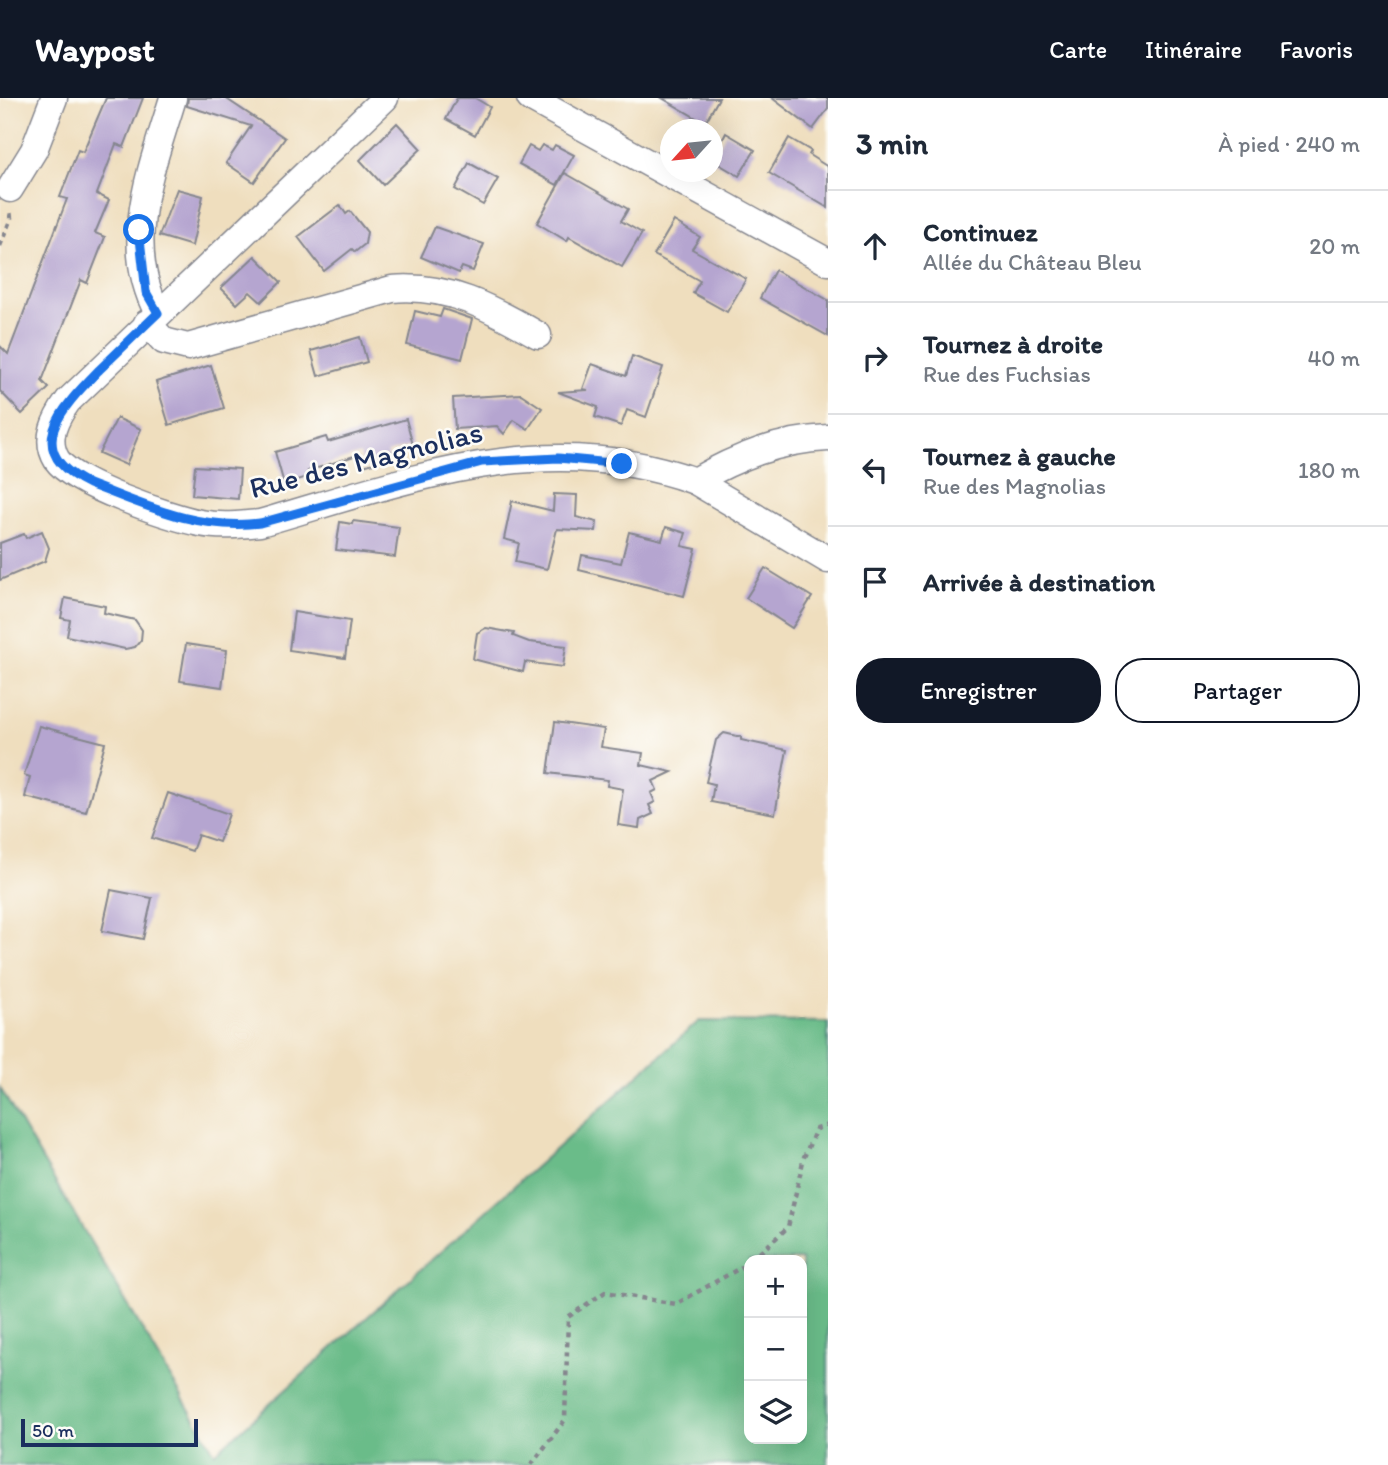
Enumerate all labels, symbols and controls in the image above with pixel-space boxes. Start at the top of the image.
text: Waypost [35,30,155,69]
text: Carte [1049,35,1107,64]
text: Itinéraire [1145,35,1242,64]
text: Favoris [1280,35,1353,64]
north arrow [660,119,723,182]
text: 3 min [856,125,928,162]
text: À pied · 240 m [1218,130,1360,158]
route start [123,214,154,245]
text: Continuez [923,216,1038,248]
icon: ahead [856,227,894,265]
text: 20 m [1309,232,1360,260]
text: Allée du Château Bleu [923,248,1142,276]
text: Tournez à droite [923,328,1103,360]
icon: right [856,339,894,377]
text: 40 m [1307,344,1360,372]
text: Rue des Fuchsias [923,360,1091,388]
street label: Rue des Magnolias [246,413,486,506]
text: Tournez à gauche [923,440,1116,472]
route end [606,448,637,479]
icon: left [856,451,894,489]
text: 180 m [1298,456,1360,484]
text: Rue des Magnolias [923,472,1106,500]
icon: arrive [856,563,894,601]
text: Arrivée à destination [923,566,1155,598]
button: Enregistrer [856,658,1101,723]
button: Partager [1115,658,1360,723]
map controls [744,1255,807,1444]
button: + [744,1255,807,1318]
button: − [744,1318,807,1381]
button: layers [744,1381,807,1444]
scale bar [21,1416,198,1448]
text: 50 m [32,1419,74,1442]

